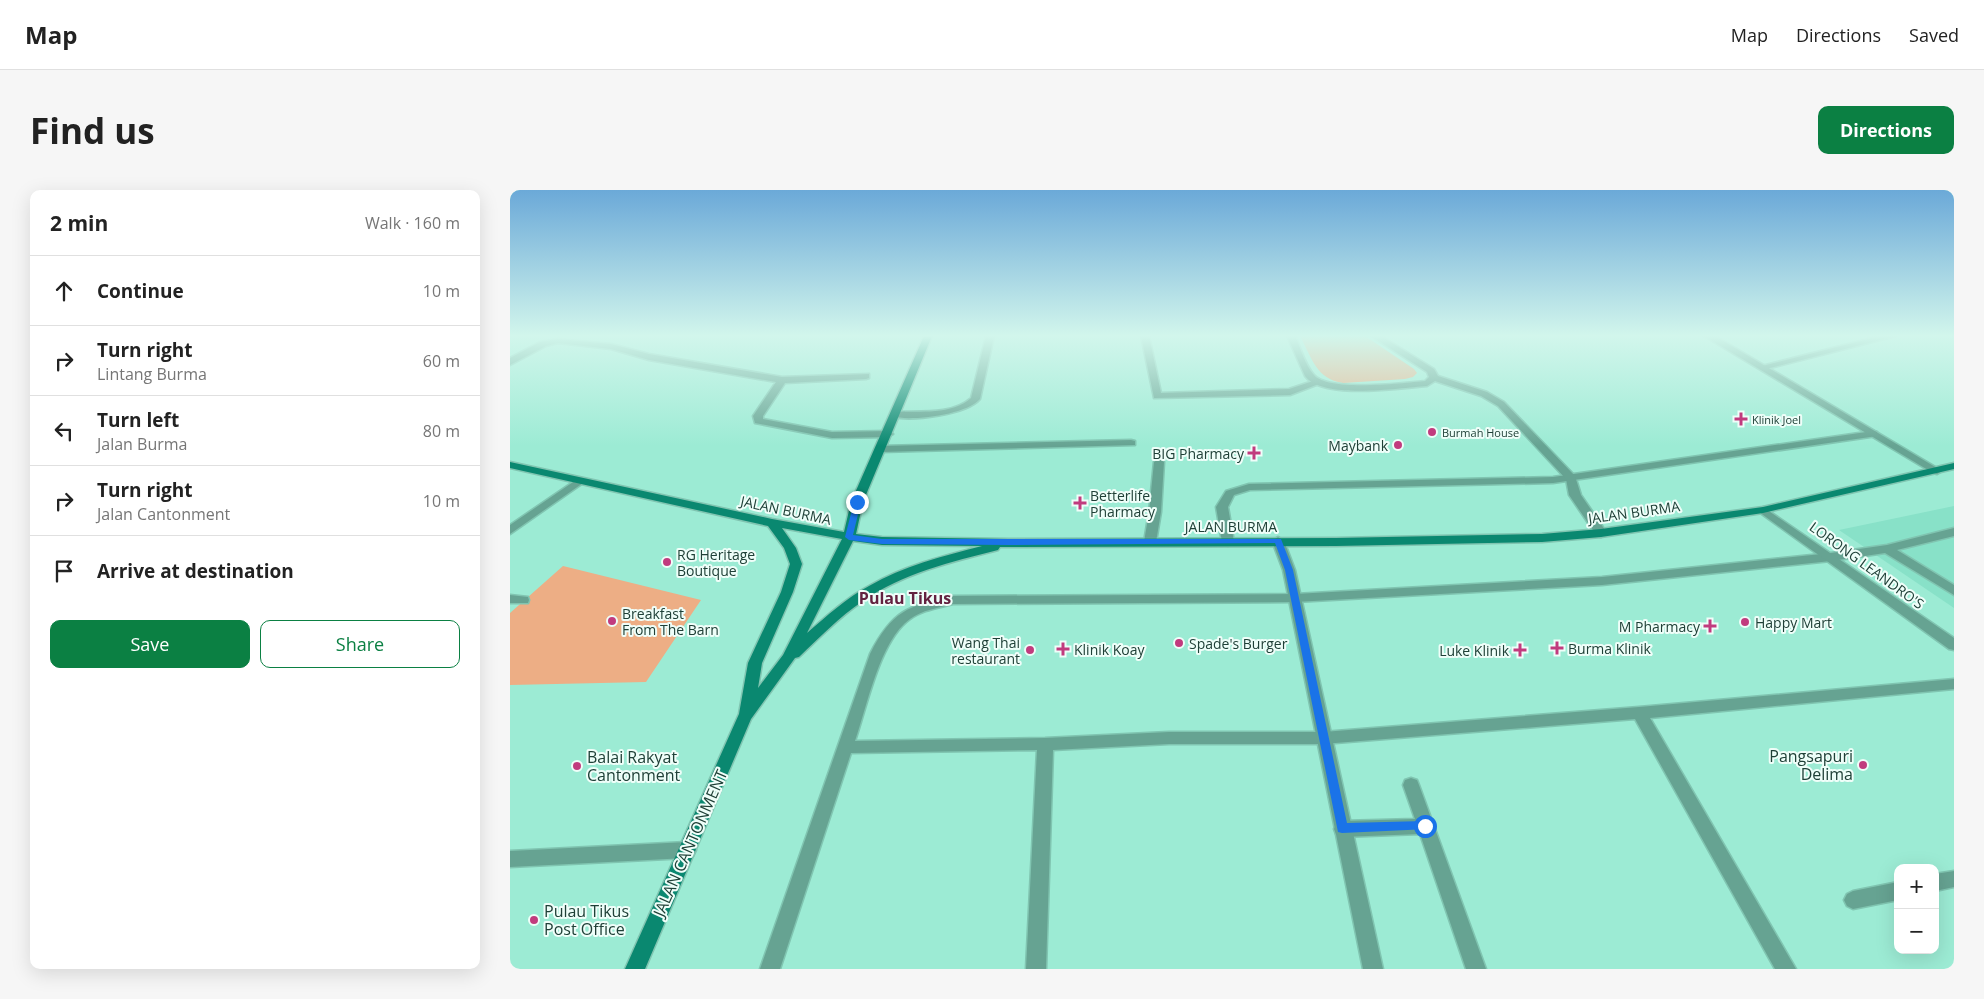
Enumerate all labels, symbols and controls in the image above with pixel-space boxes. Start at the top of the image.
text: Map [25,18,77,51]
text: Map [1731,23,1768,47]
text: Directions [1796,23,1881,47]
text: Saved [1909,23,1959,47]
button: Directions [1818,106,1954,154]
text: Find us [30,107,155,154]
text: 2 min [50,209,108,237]
text: Walk · 160 m [365,212,460,234]
icon: ahead [50,277,78,305]
text: Continue [97,278,184,304]
text: 10 m [423,280,460,302]
text: Turn right [97,337,192,363]
icon: right [50,347,78,375]
text: 60 m [423,350,460,372]
text: Lintang Burma [97,363,207,385]
text: Turn left [97,407,179,433]
marker: Klinik Joel [1734,412,1748,426]
place label: Klinik Joel [1752,412,1801,427]
icon: left [50,417,78,445]
text: 80 m [423,420,460,442]
place label: Burmah House [1442,425,1519,440]
marker: Burmah House [1426,426,1438,438]
text: Jalan Burma [97,433,187,455]
place label: Maybank [1328,436,1389,455]
marker: Maybank [1392,439,1404,451]
place label: BIG Pharmacy [1152,444,1245,463]
marker: BIG Pharmacy [1248,447,1260,459]
text: Turn right [97,477,192,503]
place label: Betterlife Pharmacy [1090,486,1156,521]
icon: right [50,487,78,515]
text: 10 m [423,490,460,512]
street label: JALAN BURMA [737,491,833,529]
route end [846,491,869,514]
street label: JALAN BURMA [1585,496,1681,528]
marker: Betterlife Pharmacy [1074,497,1086,509]
text: Jalan Cantonment [97,503,230,525]
street label: JALAN BURMA [1183,517,1277,536]
street label: LORONG LEANDRO'S [1806,517,1928,613]
place label: RG Heritage Boutique [677,545,755,580]
marker: RG Heritage Boutique [661,556,673,568]
icon: arrive [50,557,78,585]
text: Arrive at destination [97,558,294,584]
district label: Pulau Tikus [859,587,951,609]
place label: Breakfast From The Barn [622,604,719,639]
place label: Happy Mart [1755,613,1832,632]
marker: Breakfast From The Barn [606,615,618,627]
marker: Happy Mart [1739,616,1751,628]
place label: M Pharmacy [1619,617,1701,636]
button: Save [50,620,250,668]
button: Share [260,620,460,668]
marker: M Pharmacy [1704,620,1716,632]
place label: Wang Thai restaurant [951,633,1020,668]
place label: Spade's Burger [1189,634,1288,653]
marker: Spade's Burger [1173,637,1185,649]
place label: Burma Klinik [1568,639,1651,658]
place label: Klinik Koay [1074,640,1146,659]
place label: Luke Klinik [1439,641,1510,660]
marker: Burma Klinik [1550,641,1564,655]
marker: Klinik Koay [1056,642,1070,656]
marker: Luke Klinik [1513,643,1527,657]
marker: Wang Thai restaurant [1024,644,1036,656]
place label: Pangsapuri Delima [1769,745,1853,785]
place label: Balai Rakyat Cantonment [587,746,681,786]
marker: Pangsapuri Delima [1857,759,1869,771]
marker: Balai Rakyat Cantonment [571,760,583,772]
street label: JALAN CANTONMENT [647,766,732,922]
route start [1414,815,1437,838]
map controls [1894,864,1939,954]
button: + [1894,864,1939,909]
place label: Pulau Tikus Post Office [544,900,629,940]
button: − [1894,909,1939,954]
marker: Pulau Tikus Post Office [528,914,540,926]

